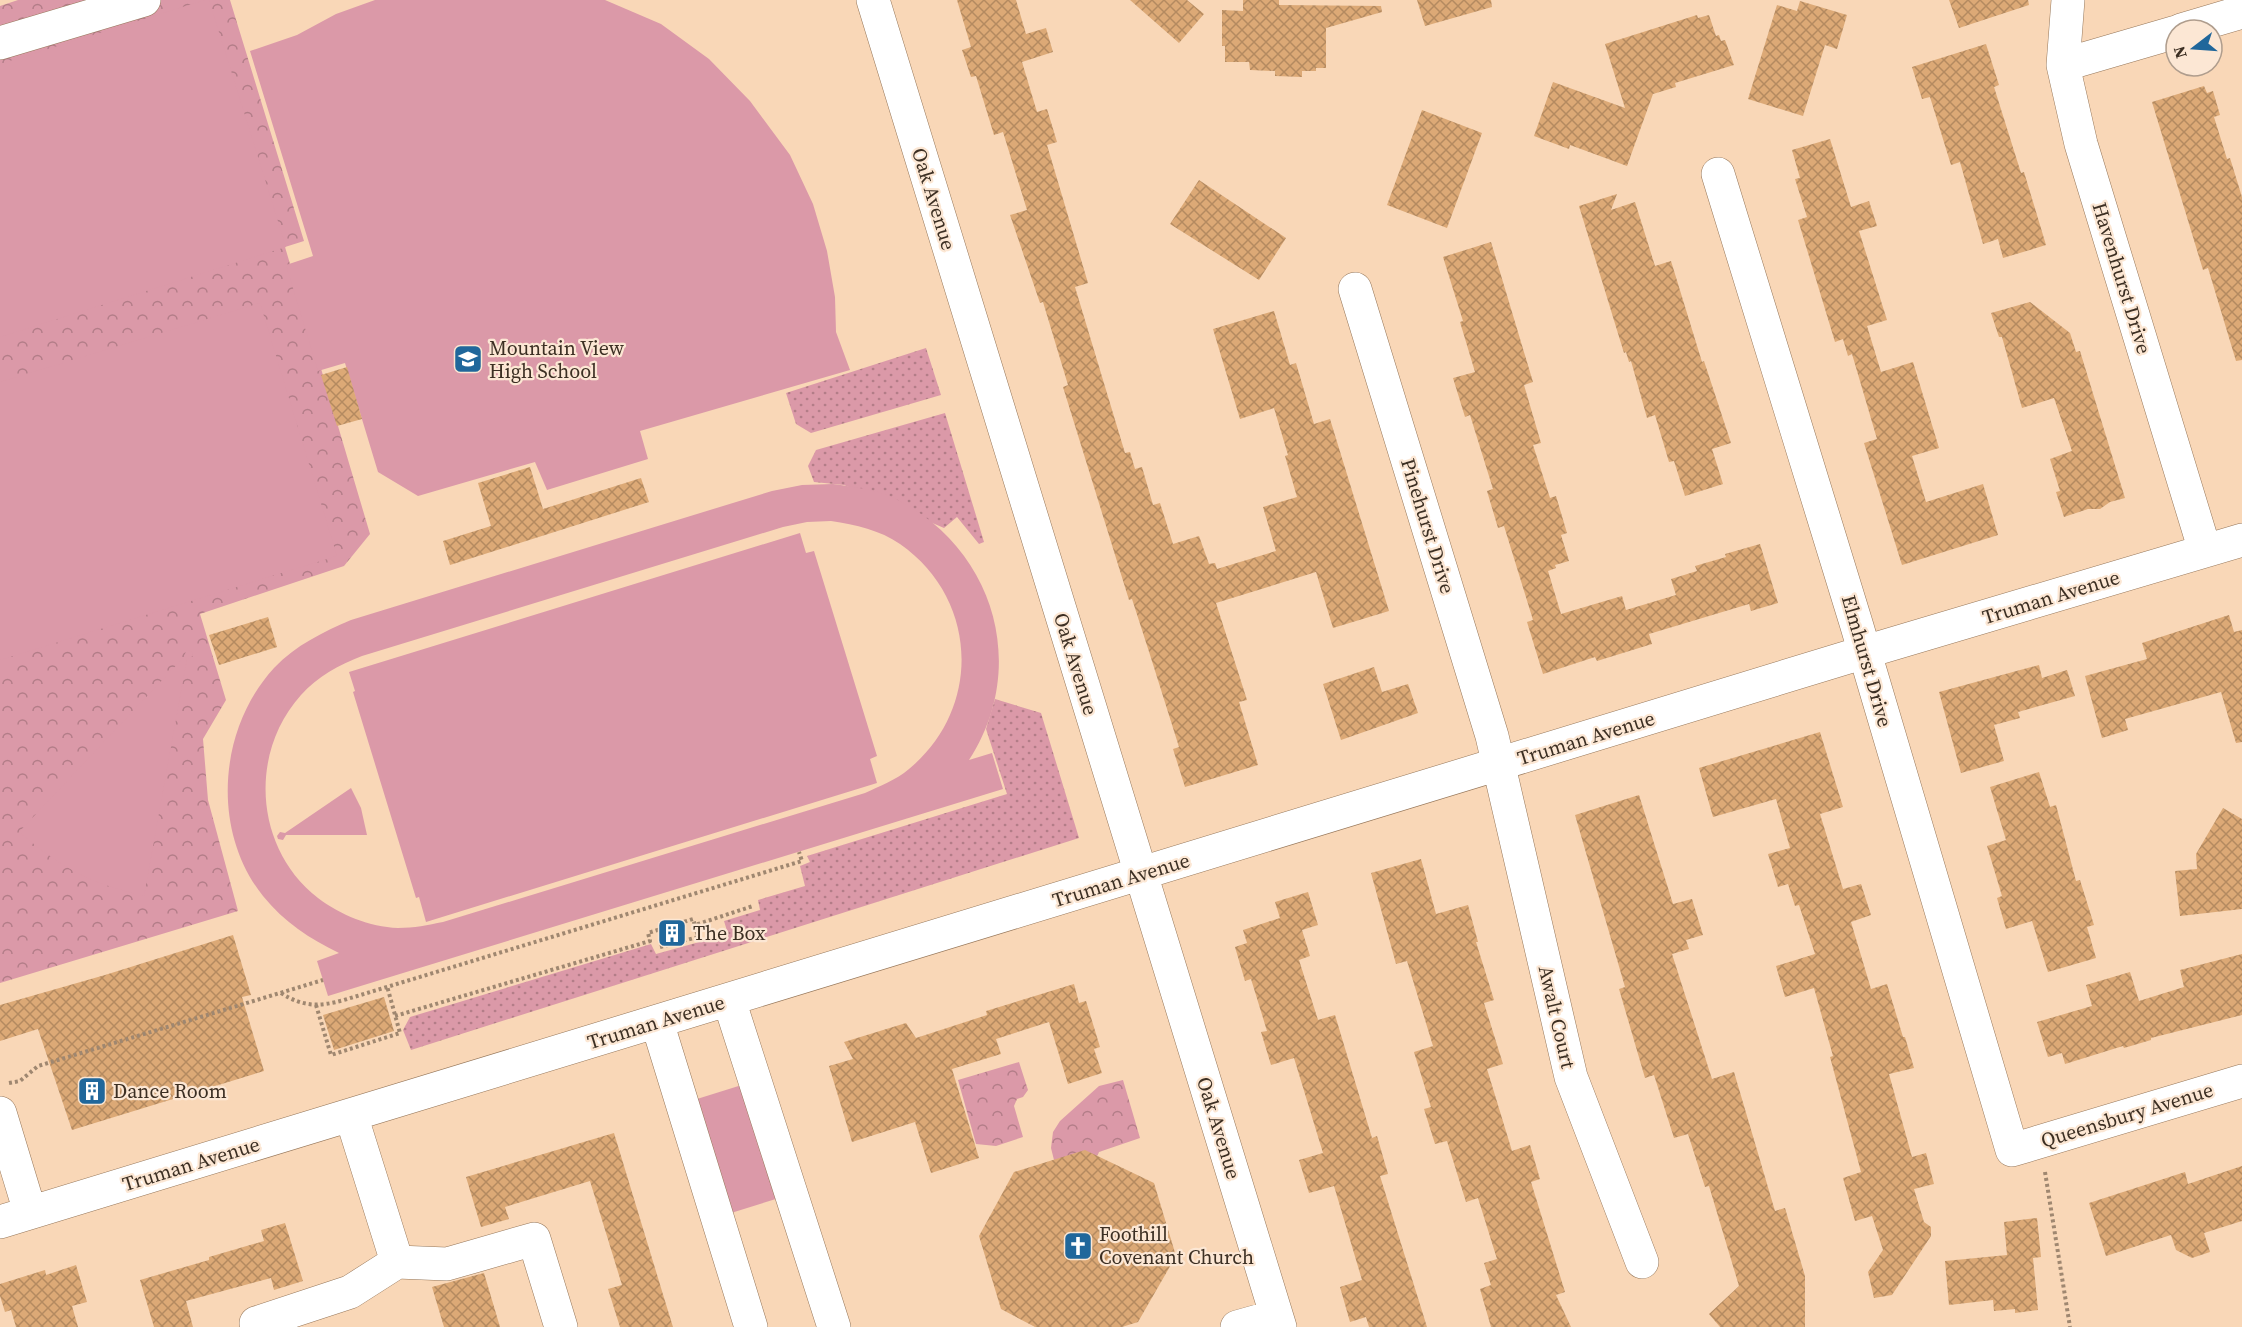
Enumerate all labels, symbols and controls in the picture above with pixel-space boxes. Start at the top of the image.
north arrow [2164,18,2224,78]
text: N [2167,43,2192,61]
street label: Oak Avenue [905,144,963,254]
street label: Havenhurst Drive [2086,199,2158,357]
place label: Mountain View High School [489,334,625,385]
school or university icon: Mountain View High School [452,343,484,375]
street label: Pinehurst Drive [1394,455,1462,597]
street label: Truman Avenue [1979,563,2123,631]
street label: Elmhurst Drive [1835,592,1899,730]
street label: Oak Avenue [1047,609,1105,719]
street label: Truman Avenue [1514,704,1658,772]
street label: Truman Avenue [1049,846,1193,914]
building icon: The Box [656,917,688,949]
place label: The Box [693,919,766,947]
street label: Awalt Court [1532,963,1583,1072]
street label: Truman Avenue [584,988,728,1056]
street label: Oak Avenue [1190,1073,1248,1183]
building icon: Dance Room [76,1075,108,1107]
street label: Queensbury Avenue [2037,1075,2217,1155]
place label: Dance Room [113,1077,227,1105]
street label: Truman Avenue [119,1130,263,1198]
place label: Foothill Covenant Church [1099,1220,1254,1271]
church icon: Foothill Covenant Church [1062,1230,1094,1262]

